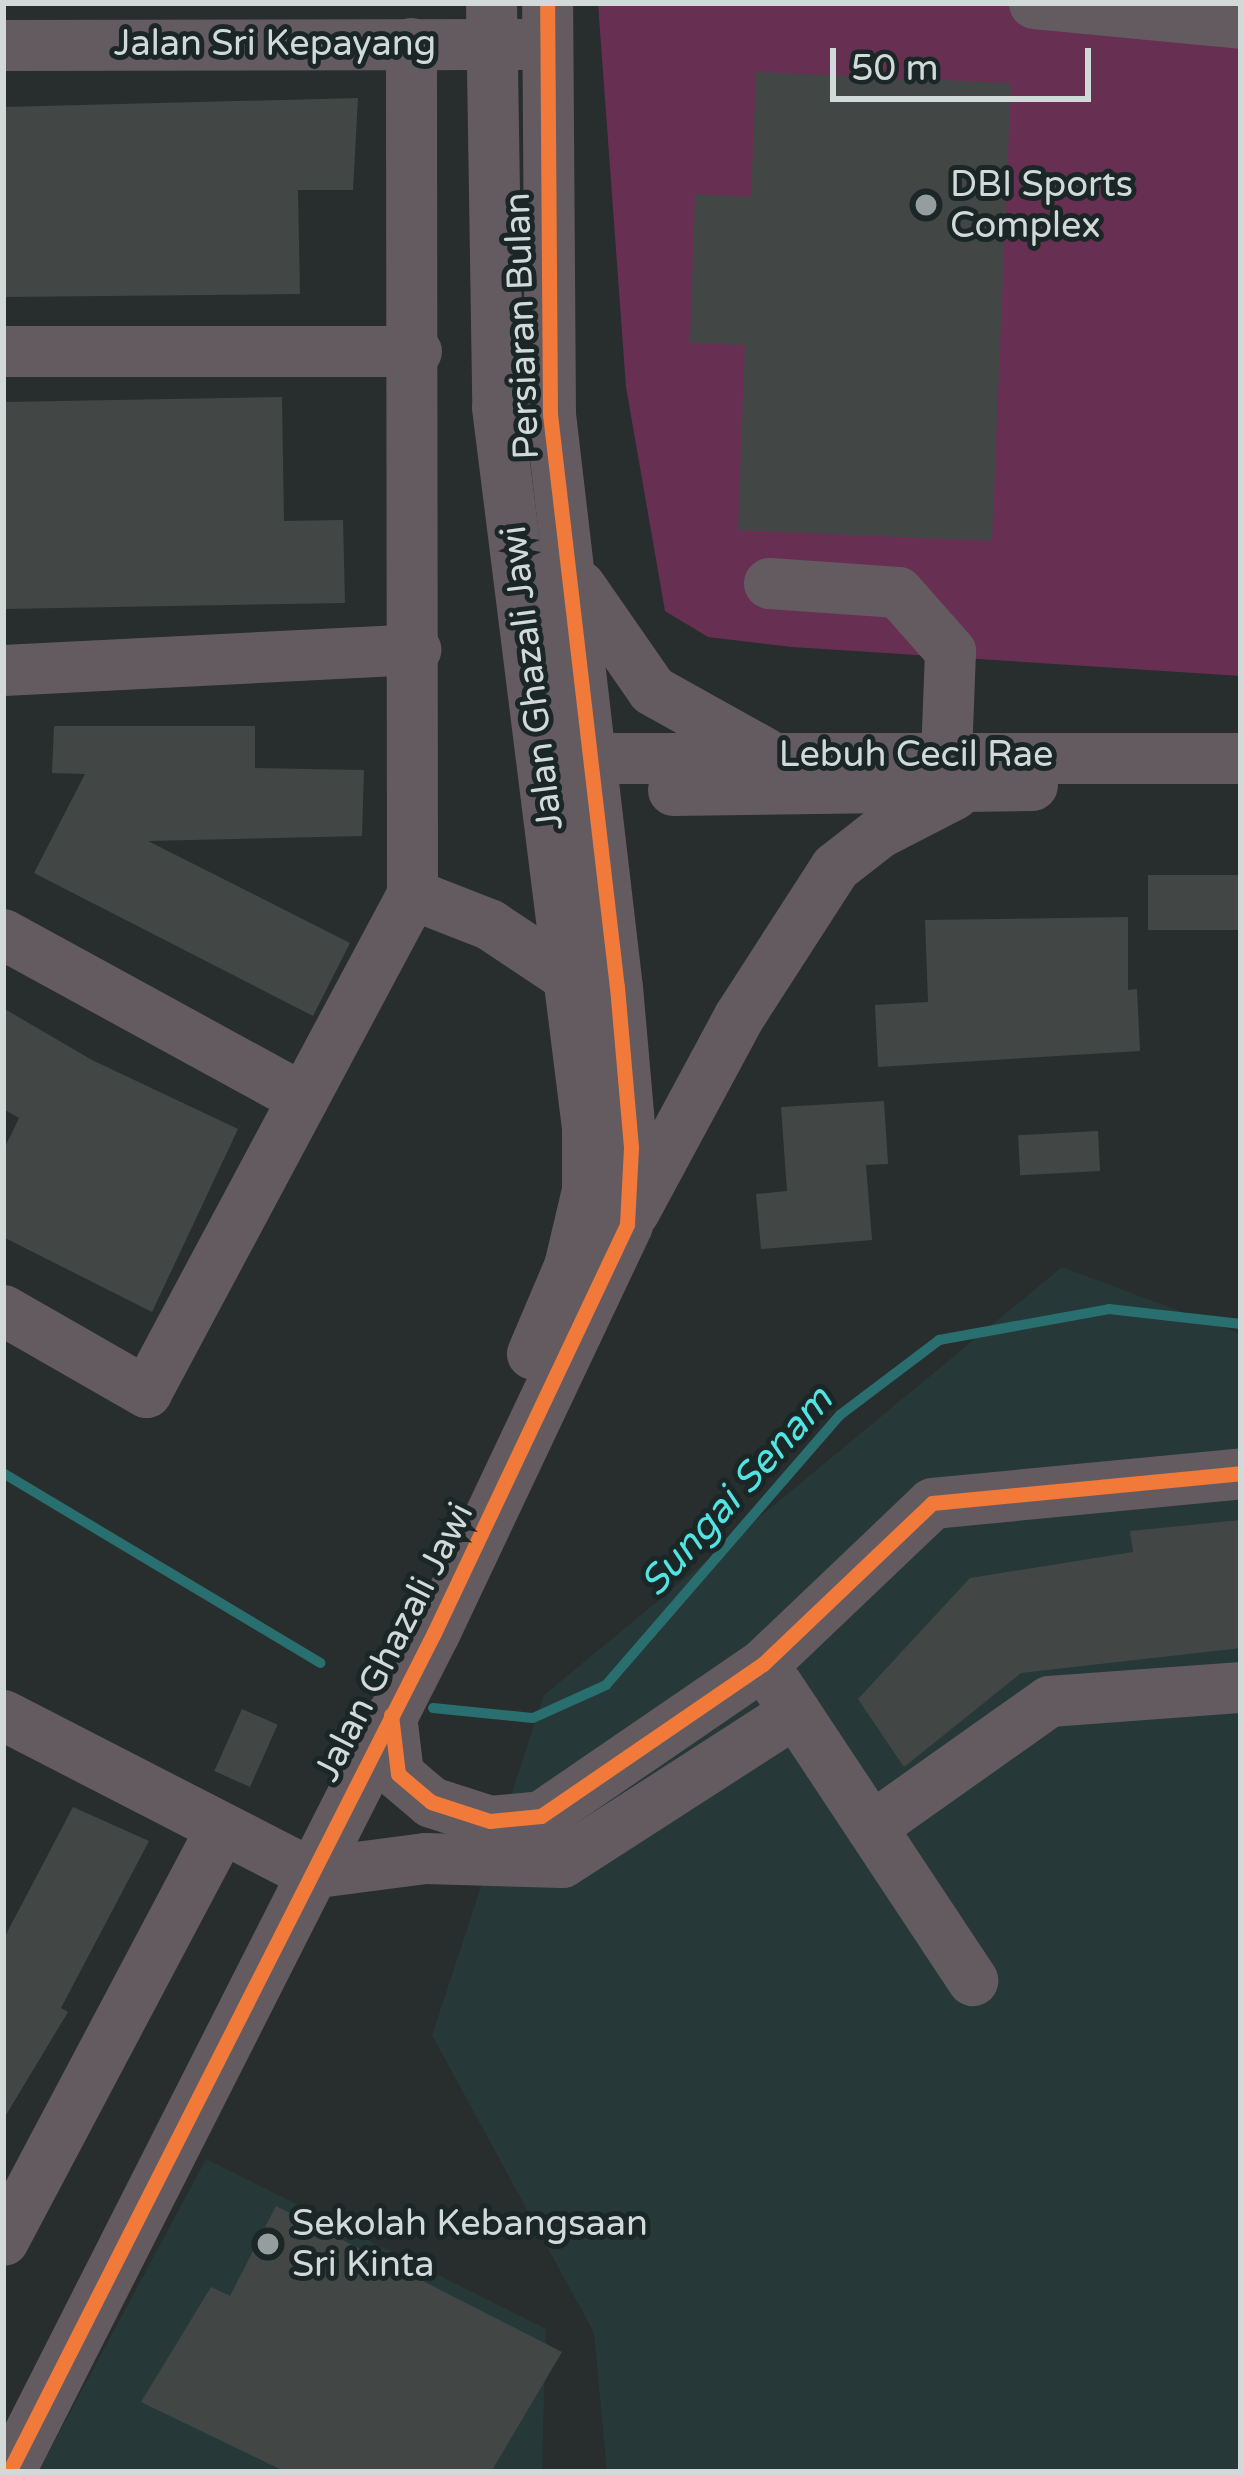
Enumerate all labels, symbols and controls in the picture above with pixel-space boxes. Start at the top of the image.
street label: Jalan Sri Kepayang [114,22,436,66]
scale bar [836,24,1097,98]
text: 50 m [851,47,939,90]
place label: DBI Sports Complex [950,162,1133,247]
street label: Persiaran Bulan [496,192,548,460]
marker: DBI Sports Complex [913,192,939,218]
street label: Jalan Ghazali Jawi [492,523,572,833]
street label: Lebuh Cecil Rae [779,733,1053,777]
water label: Sungai Senam [631,1378,843,1606]
street label: Jalan Ghazali Jawi [305,1496,483,1788]
place label: Sekolah Kebangsaan Sri Kinta [292,2201,648,2286]
marker: Sekolah Kebangsaan Sri Kinta [255,2231,281,2257]

